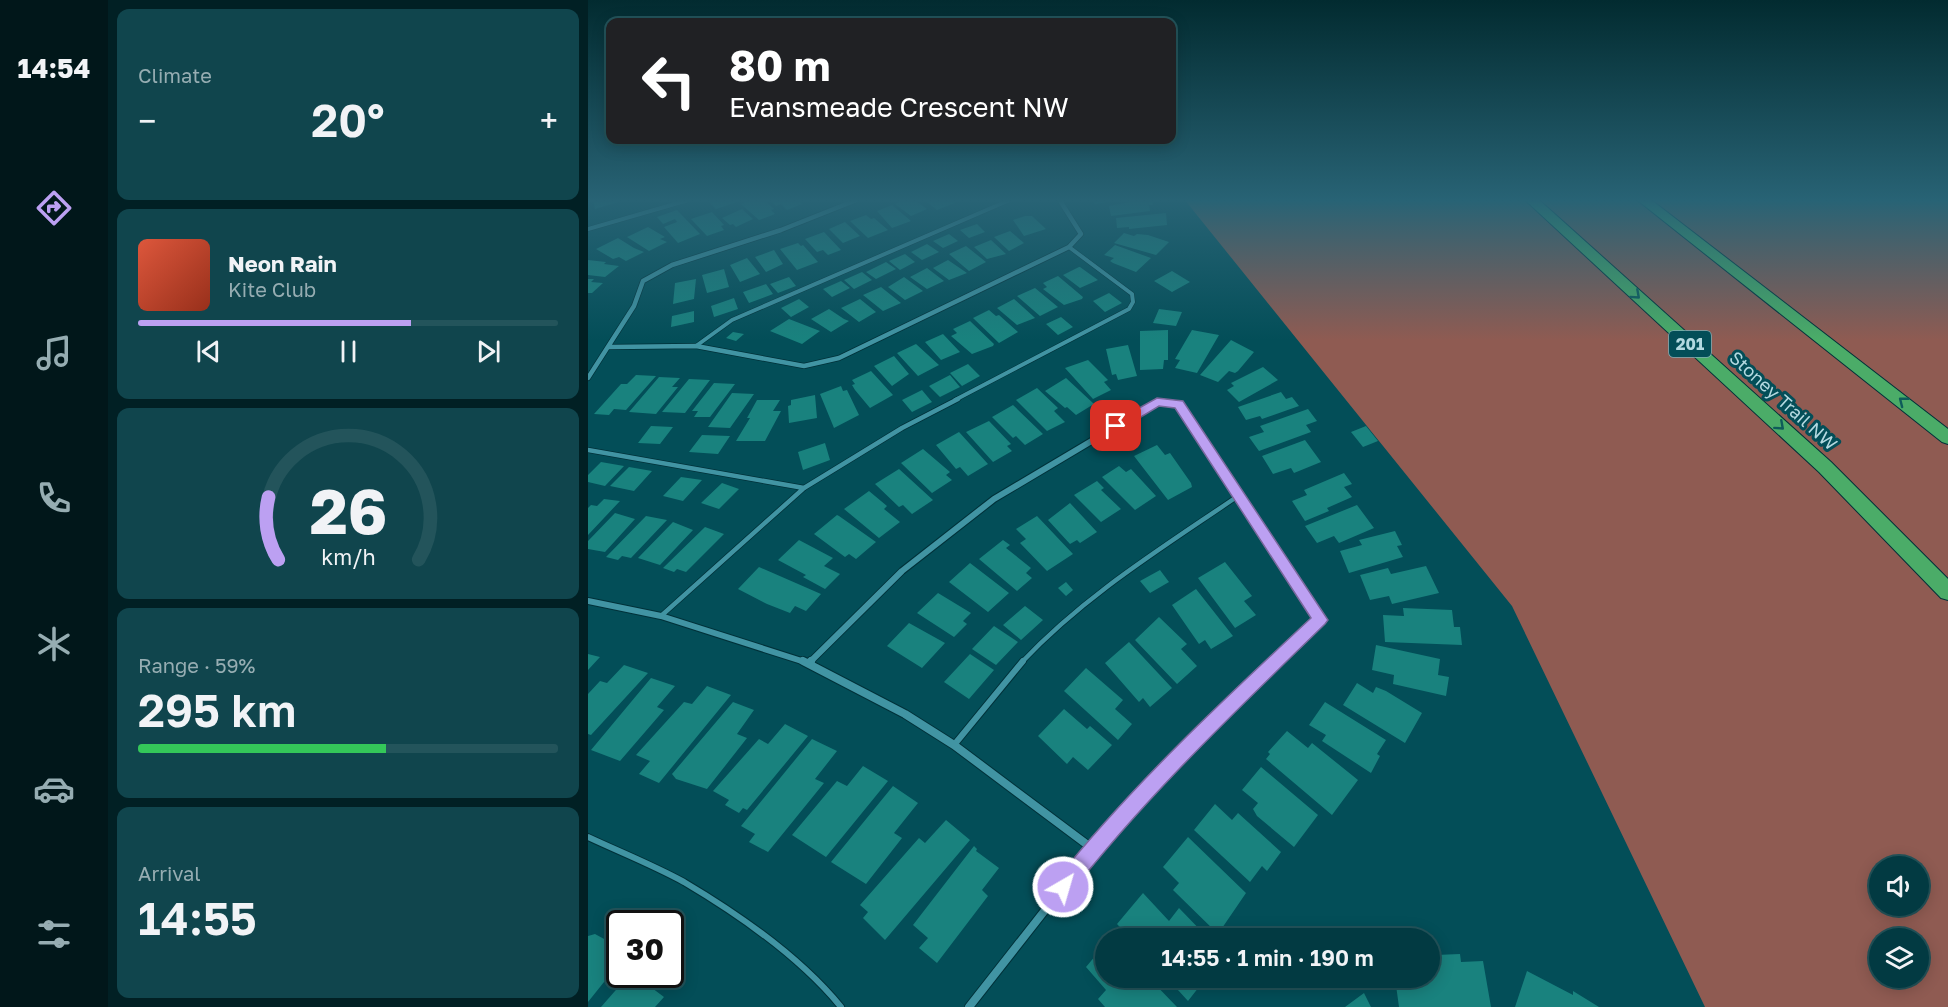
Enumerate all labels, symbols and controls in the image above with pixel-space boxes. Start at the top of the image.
text: 80 m [729,40,830,90]
icon: left [630,42,708,120]
text: 14:54 [18,52,90,84]
text: Climate [138,63,212,87]
text: Evansmeade Crescent NW [729,91,1069,123]
text: 20° [311,93,385,147]
text: − [138,101,156,140]
text: + [540,101,558,140]
icon: directions [33,187,75,229]
text: Neon Rain [228,250,337,277]
text: Kite Club [228,277,316,301]
one-way arrow [1629,288,1640,299]
road number: 201 [1669,331,1711,357]
icon: music [33,332,75,374]
icon: previous [192,335,225,368]
icon: pause [332,335,365,368]
icon: next [472,335,505,368]
street label: Stoney Trail NW [1725,346,1842,454]
one-way arrow [1898,397,1909,408]
pin [1090,400,1141,451]
icon: arrive [1099,409,1132,442]
one-way arrow [1773,419,1784,430]
text: 26 [309,474,387,549]
icon: phone [33,477,75,519]
text: km/h [321,545,375,571]
icon: climate [33,623,75,665]
text: Range · 59% [138,653,255,677]
text: 295 km [138,683,297,737]
icon: car [33,768,75,810]
position arrow [1031,855,1095,919]
map controls [1869,856,1929,988]
button: sound [1869,856,1929,916]
text: Arrival [138,861,201,885]
text: 14:55 [138,891,257,945]
speed limit sign: 30 [606,910,684,988]
icon: filters [33,913,75,955]
button: layers [1869,928,1929,988]
text: 14:55 · 1 min · 190 m [1161,944,1374,971]

